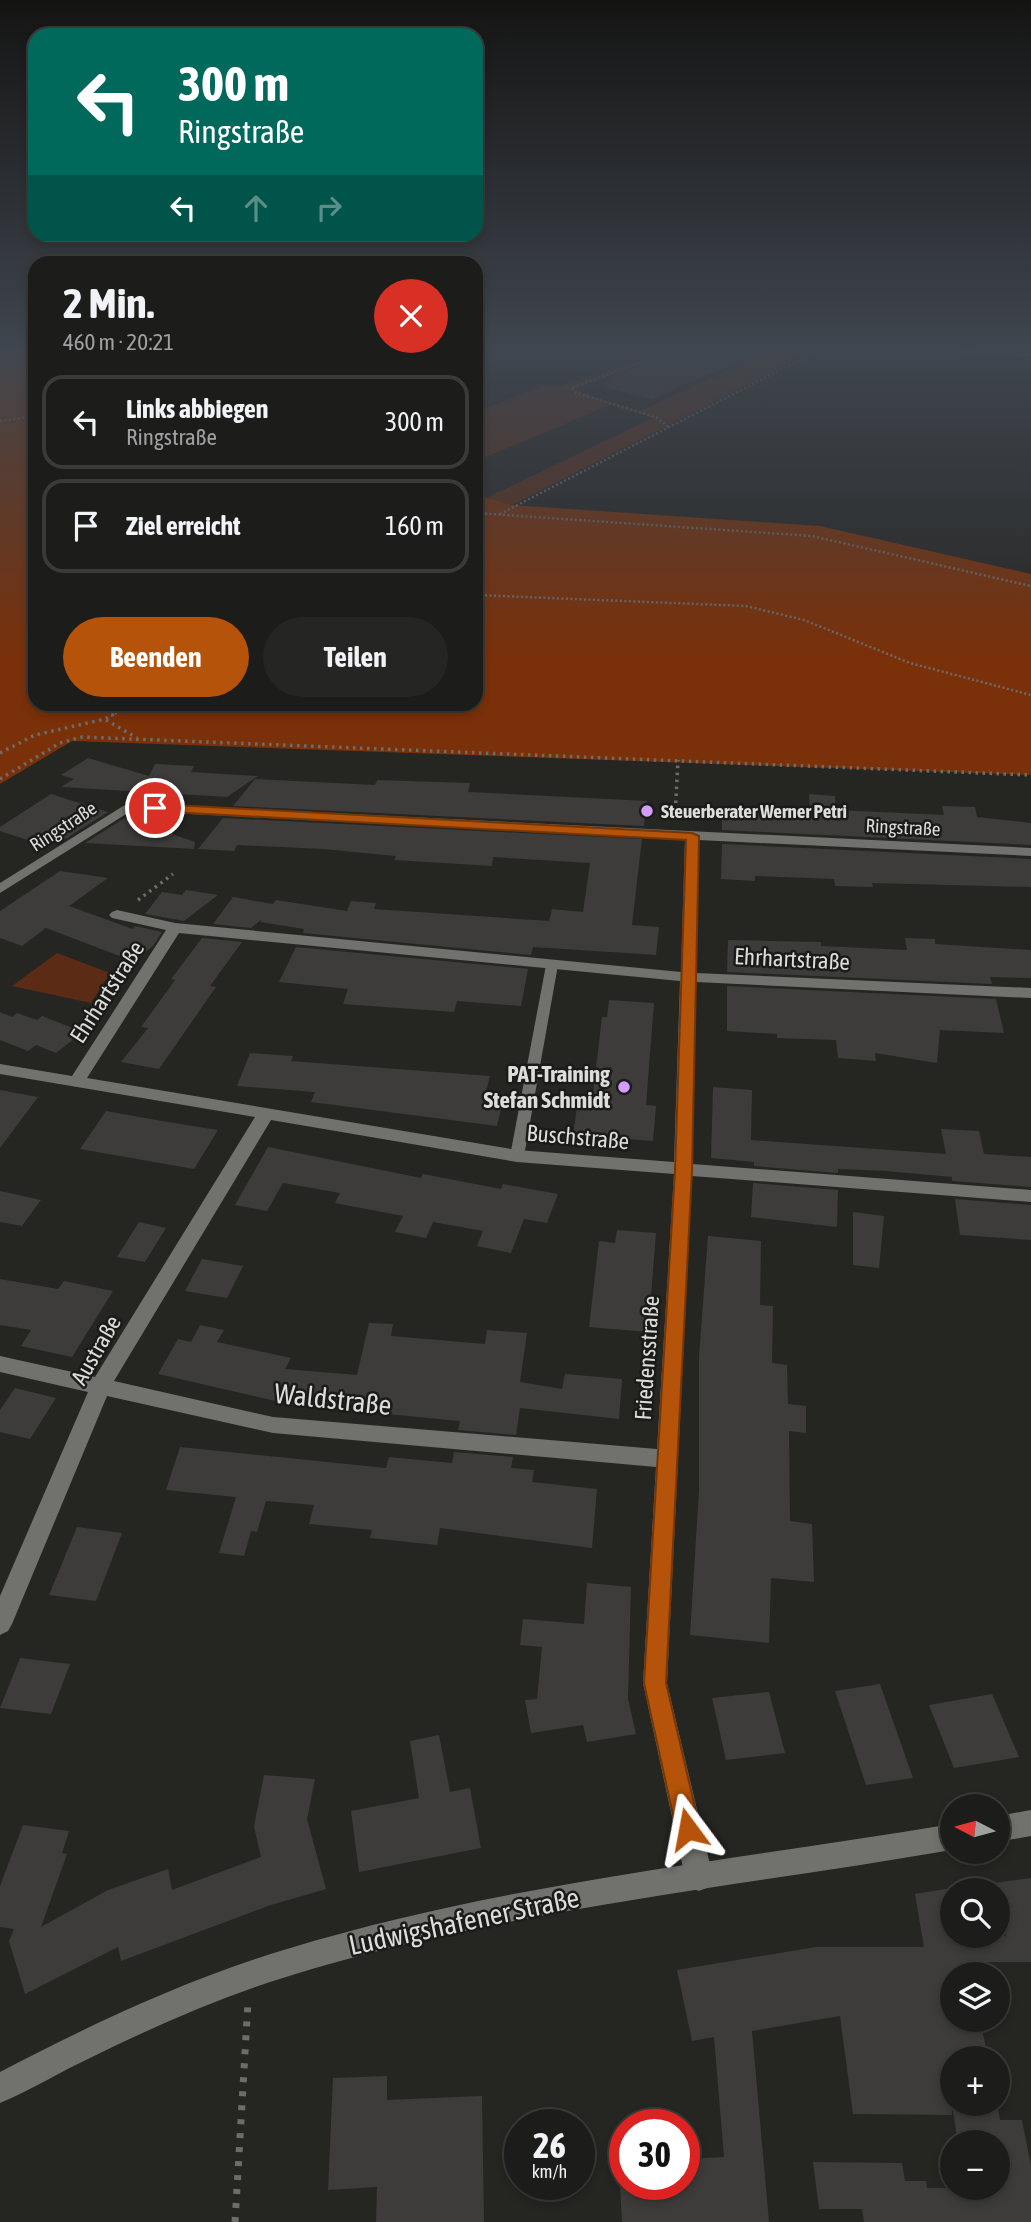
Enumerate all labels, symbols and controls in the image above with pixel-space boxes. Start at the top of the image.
text: 300 m [178,55,289,111]
icon: left [63,56,154,147]
text: Ringstraße [178,113,304,150]
icon: left [164,189,202,227]
icon: ahead [237,189,275,227]
icon: right [310,189,348,227]
text: 2 Min. [63,279,154,327]
button: close [374,279,448,353]
text: 460 m · 20:21 [63,329,174,355]
text: Links abbiegen [126,394,268,424]
icon: left [67,403,105,441]
text: 300 m [385,407,444,437]
text: Ringstraße [126,424,217,450]
icon: arrive [67,507,105,545]
text: Ziel erreicht [126,511,241,541]
text: 160 m [385,511,444,541]
button: Beenden [63,617,249,697]
button: Teilen [263,617,448,697]
pin [125,778,185,838]
icon: arrive [136,789,174,827]
street label: Ringstraße [26,796,100,856]
place label: Steuerberater Werner Petri [661,800,847,822]
marker: Steuerberater Werner Petri [639,803,655,819]
street label: Ringstraße [865,814,941,840]
street label: Ehrhartstraße [65,936,149,1048]
street label: Ehrhartstraße [734,943,850,975]
place label: PAT-Training Stefan Schmidt [483,1061,610,1113]
marker: PAT-Training Stefan Schmidt [616,1079,632,1095]
street label: Buschstraße [526,1120,630,1154]
street label: Friedensstraße [630,1295,664,1421]
street label: Austraße [66,1311,126,1389]
street label: Waldstraße [273,1377,393,1421]
position arrow [651,1792,725,1866]
north arrow [940,1794,1010,1864]
map controls [940,1794,1010,2200]
button: search [940,1878,1010,1948]
street label: Ludwigshafener Straße [346,1881,582,1961]
button: layers [940,1962,1010,2032]
button: + [940,2046,1010,2116]
speed limit sign: 30 [609,2109,700,2200]
text: 26 [533,2125,566,2165]
button: − [940,2130,1010,2200]
text: km/h [532,2161,567,2182]

